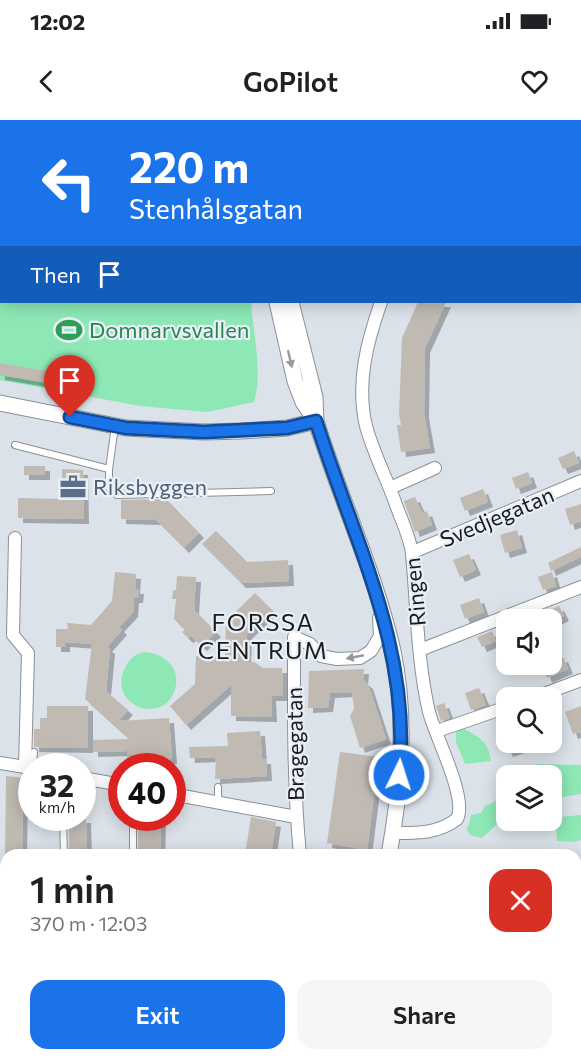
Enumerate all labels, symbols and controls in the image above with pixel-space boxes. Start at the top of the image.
text: 12:02 [30,8,85,35]
icon: back [30,65,63,98]
text: GoPilot [243,65,338,98]
icon: heart [518,65,551,98]
text: 220 m [129,140,249,192]
icon: left [30,144,108,222]
text: Stenhålsgatan [129,192,303,225]
icon: arrive [93,258,126,291]
text: Then [30,261,81,288]
sports icon: Domnarvsvallen [54,315,84,345]
place label: Domnarvsvallen [89,316,249,343]
one-way arrow [286,349,296,368]
pin [44,355,95,417]
icon: arrive [53,364,86,397]
office icon: Riksbyggen [58,472,88,502]
place label: Riksbyggen [93,473,207,500]
street label: Svedjegatan [436,480,558,553]
street label: Ringen [398,557,431,628]
district label: FORSSA CENTRUM [198,607,328,664]
map controls [496,609,562,831]
button: sound [496,609,562,675]
one-way arrow [345,653,364,662]
street label: Bragegatan [280,687,309,801]
button: search [496,687,562,753]
position arrow [367,743,431,807]
speed limit sign: 40 [108,753,186,831]
button: layers [496,765,562,831]
text: 32 [40,766,74,803]
text: km/h [39,798,75,816]
text: 1 min [30,866,115,910]
button: close [489,869,552,932]
text: 370 m · 12:03 [30,911,147,935]
button: Exit [30,980,285,1049]
button: Share [297,980,552,1049]

